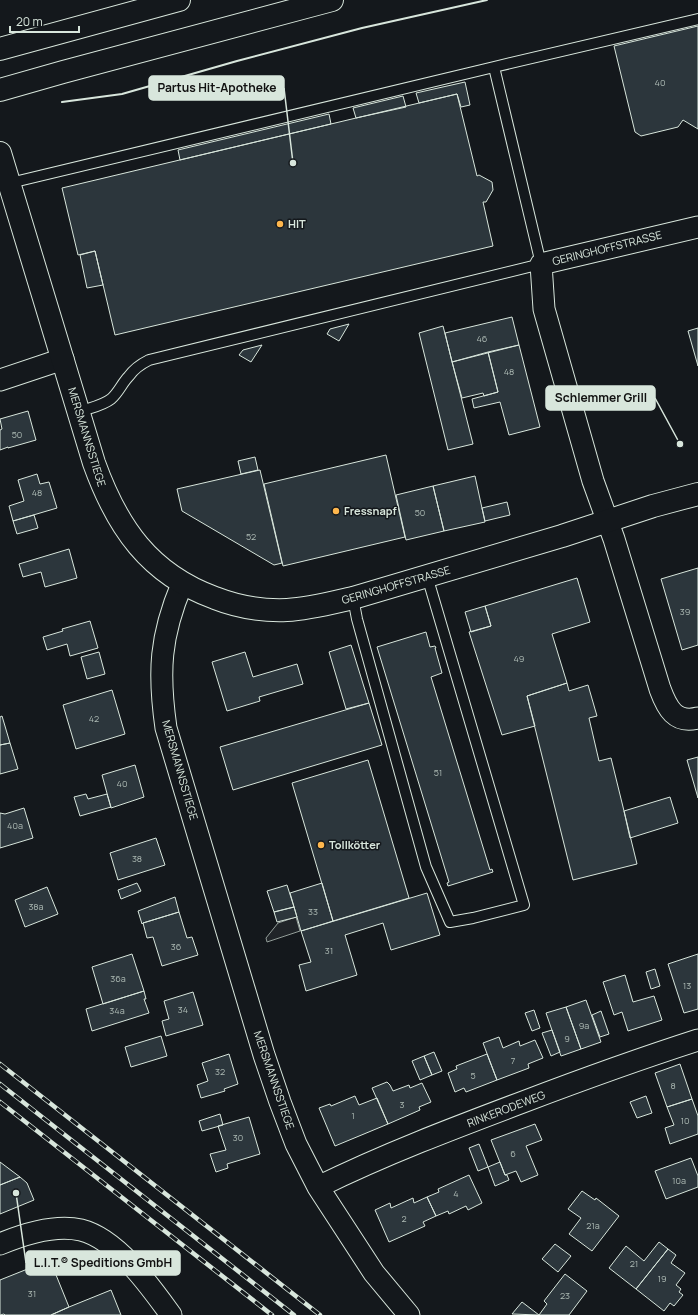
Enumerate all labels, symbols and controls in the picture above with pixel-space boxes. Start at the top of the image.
scale bar [10,8,79,34]
text: 20 m [16,13,43,30]
callout: Partus Hit-Apotheke [149,76,284,100]
house number: 40 [655,76,665,89]
text: Partus Hit-Apotheke [157,79,277,96]
place label: HIT [288,216,306,231]
marker: HIT [275,219,285,229]
street label: GERINGHOFFSTRASSE [551,227,663,268]
house number: 46 [477,332,488,345]
house number: 48 [504,365,514,378]
street label: MERSMANNSSTIEGE [65,385,110,488]
callout: Schlemmer Grill [546,386,655,410]
text: Schlemmer Grill [555,389,647,406]
house number: 50 [12,428,22,441]
house number: 48 [32,486,42,499]
place label: Fressnapf [344,503,398,518]
marker: Fressnapf [331,506,341,516]
house number: 50 [415,506,425,519]
house number: 52 [246,530,256,543]
street label: GERINGHOFFSTRASSE [340,562,452,607]
house number: 39 [680,605,690,618]
house number: 49 [514,652,524,665]
house number: 42 [89,712,99,725]
street label: MERSMANNSSTIEGE [159,718,202,822]
house number: 51 [434,766,442,779]
house number: 40 [117,777,127,790]
house number: 40a [7,819,23,832]
place label: Tollkötter [329,837,381,852]
marker: Tollkötter [316,840,326,850]
house number: 38 [132,852,142,865]
house number: 38a [28,900,44,913]
house number: 33 [308,905,318,918]
house number: 36 [171,940,182,953]
house number: 31 [325,944,333,957]
house number: 36a [110,972,126,985]
house number: 13 [683,979,691,992]
house number: 34 [178,1003,188,1016]
house number: 34a [109,1004,125,1017]
house number: 9a [579,1019,589,1032]
street label: MERSMANNSSTIEGE [251,1029,298,1131]
house number: 9 [564,1032,570,1045]
house number: 7 [511,1054,516,1067]
house number: 32 [215,1065,225,1078]
house number: 5 [470,1069,476,1082]
house number: 8 [670,1079,676,1092]
street label: RINKERODEWEG [465,1087,547,1130]
house number: 3 [400,1098,405,1111]
house number: 1 [351,1109,355,1122]
house number: 10 [681,1114,690,1127]
house number: 30 [233,1131,243,1144]
house number: 6 [510,1147,516,1160]
house number: 10a [672,1174,686,1187]
house number: 4 [453,1187,459,1200]
house number: 2 [401,1212,407,1225]
house number: 21a [586,1219,600,1232]
callout: L.I.T.® Speditions GmbH [26,1251,180,1275]
text: L.I.T.® Speditions GmbH [34,1254,172,1271]
house number: 21 [630,1257,638,1270]
house number: 19 [657,1272,667,1285]
house number: 31 [28,1287,36,1300]
house number: 23 [560,1289,570,1302]

